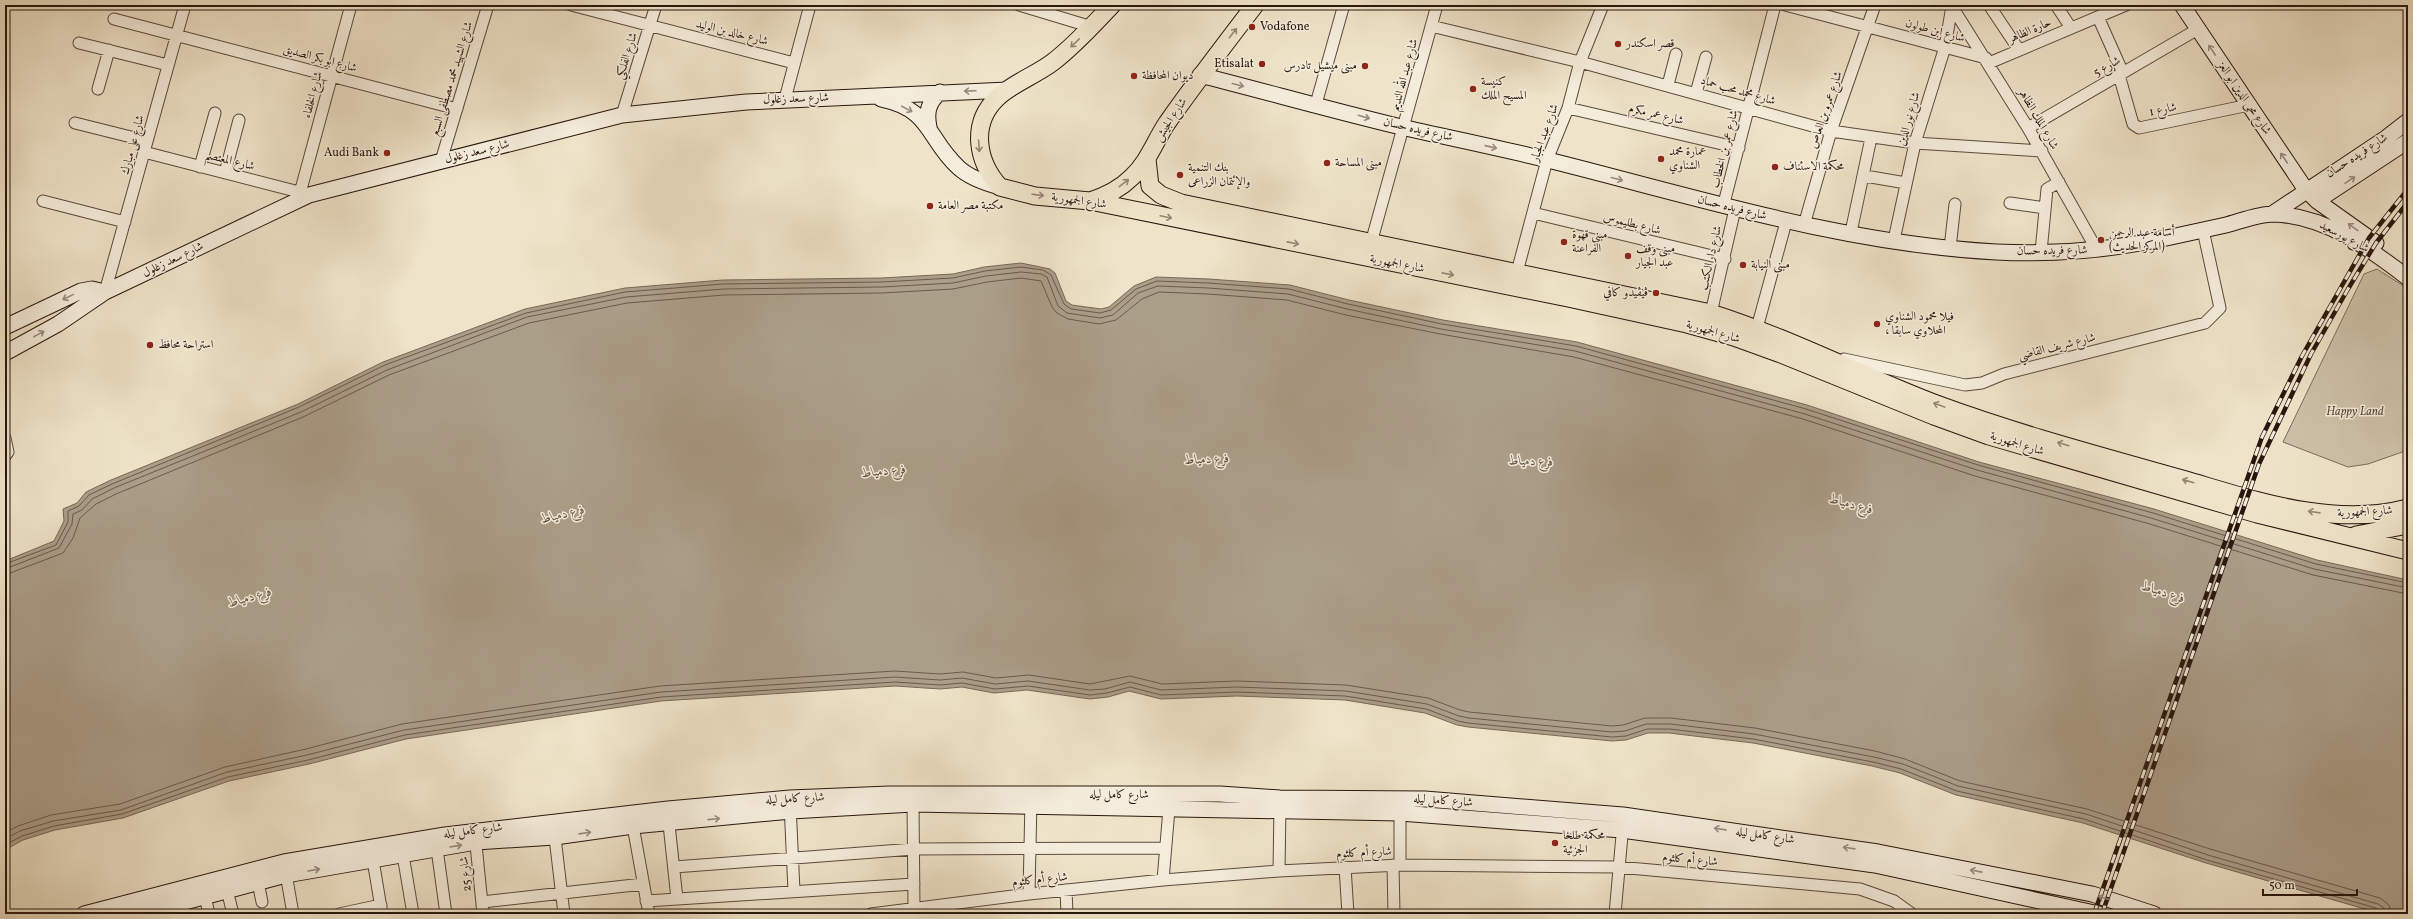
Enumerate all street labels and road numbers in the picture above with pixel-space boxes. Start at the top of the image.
street label: شارع ابن طولون [1903,15,1967,49]
street label: حارة الظاهر [2004,15,2054,48]
street label: شارع خالد بن الوليد [694,16,770,52]
street label: شارع الشهيد محمد مصطفى السبع [427,19,479,139]
street label: شارع الفلكي [612,30,645,82]
street label: شارع عبد الله النديم [1385,36,1424,113]
street label: شارع ابو بكر الصديق [281,41,359,79]
street label: شارع 5 [2090,53,2125,83]
street label: شارع محى الدين ابو العز [2211,56,2275,139]
street label: شارع عمرو بن العاص [1805,69,1849,151]
street label: شارع الخلفاء [299,70,329,121]
street label: شارع محمد محب حماد [1698,73,1777,111]
street label: شارع الملك الظاهر [2011,84,2062,154]
street label: شارع سعد زغلول [763,90,830,110]
street label: شارع نور الدين [1894,90,1926,148]
street label: شارع الجيش [1151,95,1193,146]
street label: شارع 1 [2148,99,2179,123]
street label: شارع عمر مكرم [1626,101,1685,131]
street label: شارع عبد الجبار [1527,102,1565,166]
street label: شارع عمر بن الخطاب [1708,108,1744,190]
street label: شارع على مبارك [117,113,151,177]
street label: شارع فريده حسان [1381,114,1454,148]
street label: شارع فريده حسان [2323,130,2392,184]
street label: شارع سعد زغلول [443,136,512,170]
street label: شارع المعتصم [203,147,257,178]
street label: شارع الجمهورية [1050,189,1108,215]
street label: شارع فريده حسان [1695,192,1768,226]
street label: شارع بطليموس [1601,209,1663,241]
street label: شارع بورسعيد [2315,217,2372,259]
street label: شارع دار الكتب [1696,224,1728,292]
street label: شارع سعد زغلول [140,238,207,283]
street label: شارع فريده حسان [2016,242,2088,262]
street label: شارع الجمهورية [1368,251,1426,279]
street label: شارع الجمهورية [1684,317,1742,349]
street label: شارع شريف القاضي [2017,330,2098,366]
street label: شارع الجمهورية [1988,428,2046,462]
street label: شارع الجمهورية [2337,503,2393,523]
street label: شارع كامل ليله [1089,787,1149,805]
street label: شارع كامل ليله [765,789,825,811]
street label: شارع كامل ليله [1413,791,1473,813]
street label: شارع كامل ليله [443,819,504,845]
street label: شارع كامل ليله [1734,824,1796,850]
street label: شارع أم كلثوم [1336,843,1393,864]
street label: شارع أم كلثوم [1661,849,1719,872]
street label: شارع 25 [456,855,478,892]
street label: شارع أم كلثوم [1011,868,1069,893]

